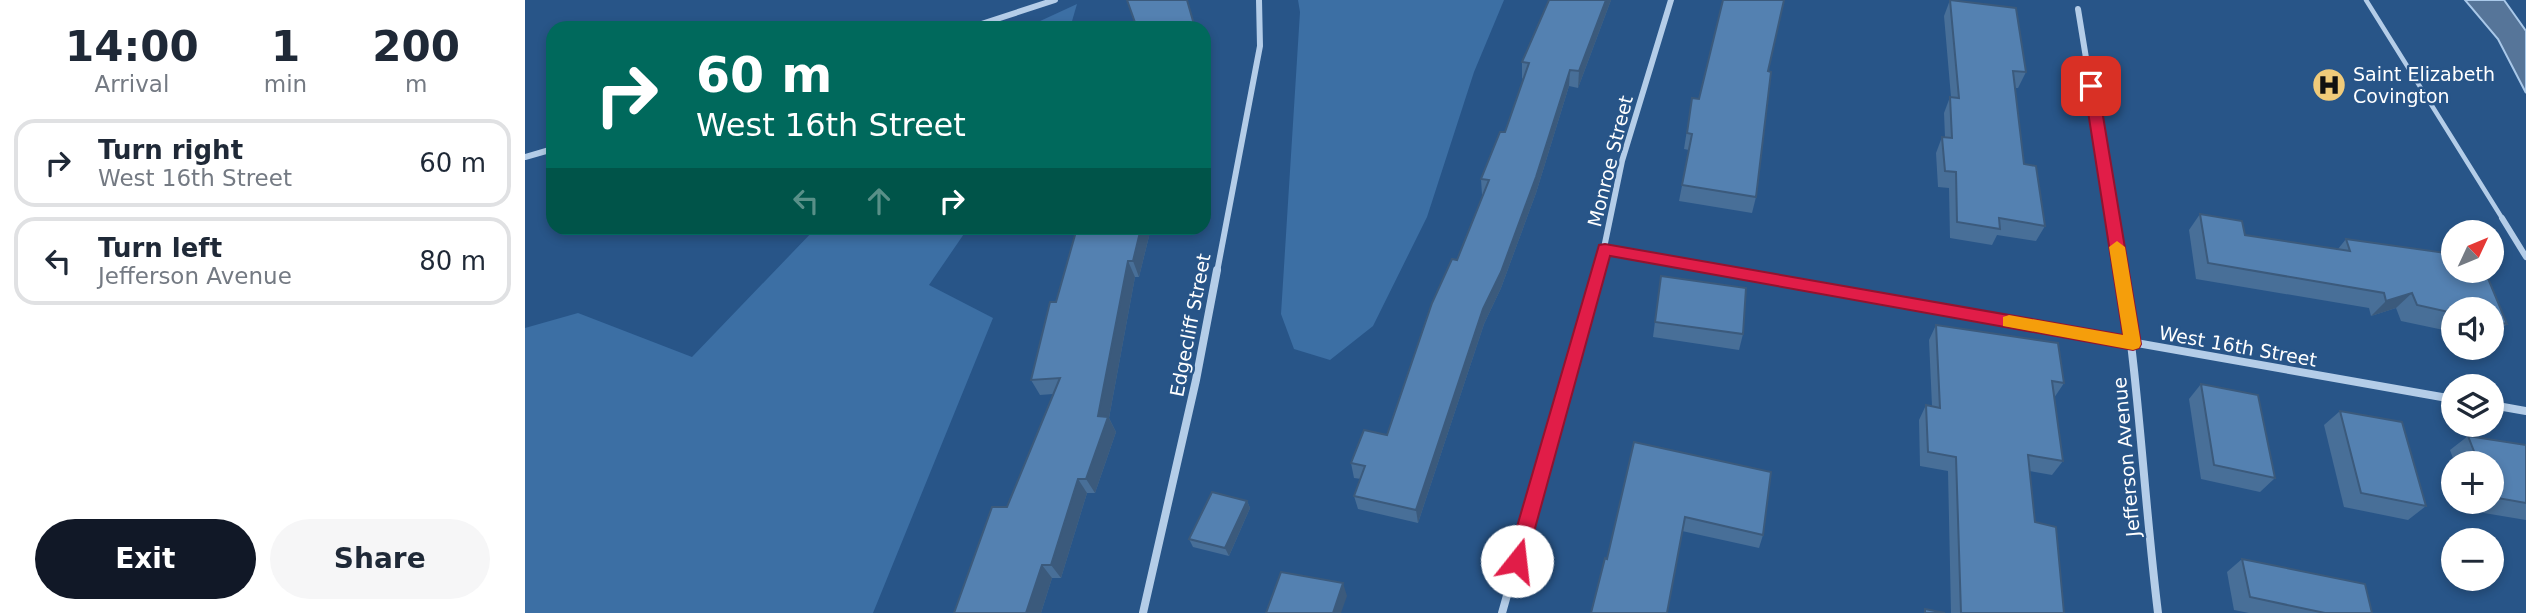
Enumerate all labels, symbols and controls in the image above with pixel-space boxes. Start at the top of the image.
text: 14:00 [65,22,199,71]
text: 1 [271,22,300,71]
text: 200 [372,22,460,71]
text: 60 m [696,47,832,104]
icon: right [581,49,672,140]
pin [2061,56,2121,116]
place label: Saint Elizabeth Covington [2353,63,2495,107]
hospital icon: Saint Elizabeth Covington [2310,66,2348,104]
icon: arrive [2072,67,2110,105]
text: Arrival [95,71,169,97]
text: min [264,71,307,97]
text: m [405,71,427,97]
street label: Monroe Street [1583,93,1637,229]
text: West 16th Street [696,106,966,144]
text: Turn right [98,135,243,165]
icon: right [39,144,77,182]
text: 60 m [419,148,486,178]
text: West 16th Street [98,165,292,191]
icon: left [787,182,825,220]
icon: ahead [860,182,898,220]
icon: right [933,182,971,220]
north arrow [2441,220,2504,284]
map controls [2441,220,2504,591]
text: Turn left [98,233,222,263]
icon: left [39,242,77,280]
text: 80 m [419,246,486,276]
street label: Edgecliff Street [1165,251,1215,399]
text: Jefferson Avenue [98,263,292,289]
button: sound [2441,297,2504,360]
street label: West 16th Street [2157,321,2319,371]
button: layers [2441,374,2504,437]
street label: Jefferson Avenue [2108,376,2144,539]
button: + [2441,451,2504,514]
button: Exit [35,519,256,599]
button: Share [270,519,490,599]
position arrow [1480,524,1554,598]
button: − [2441,528,2504,591]

